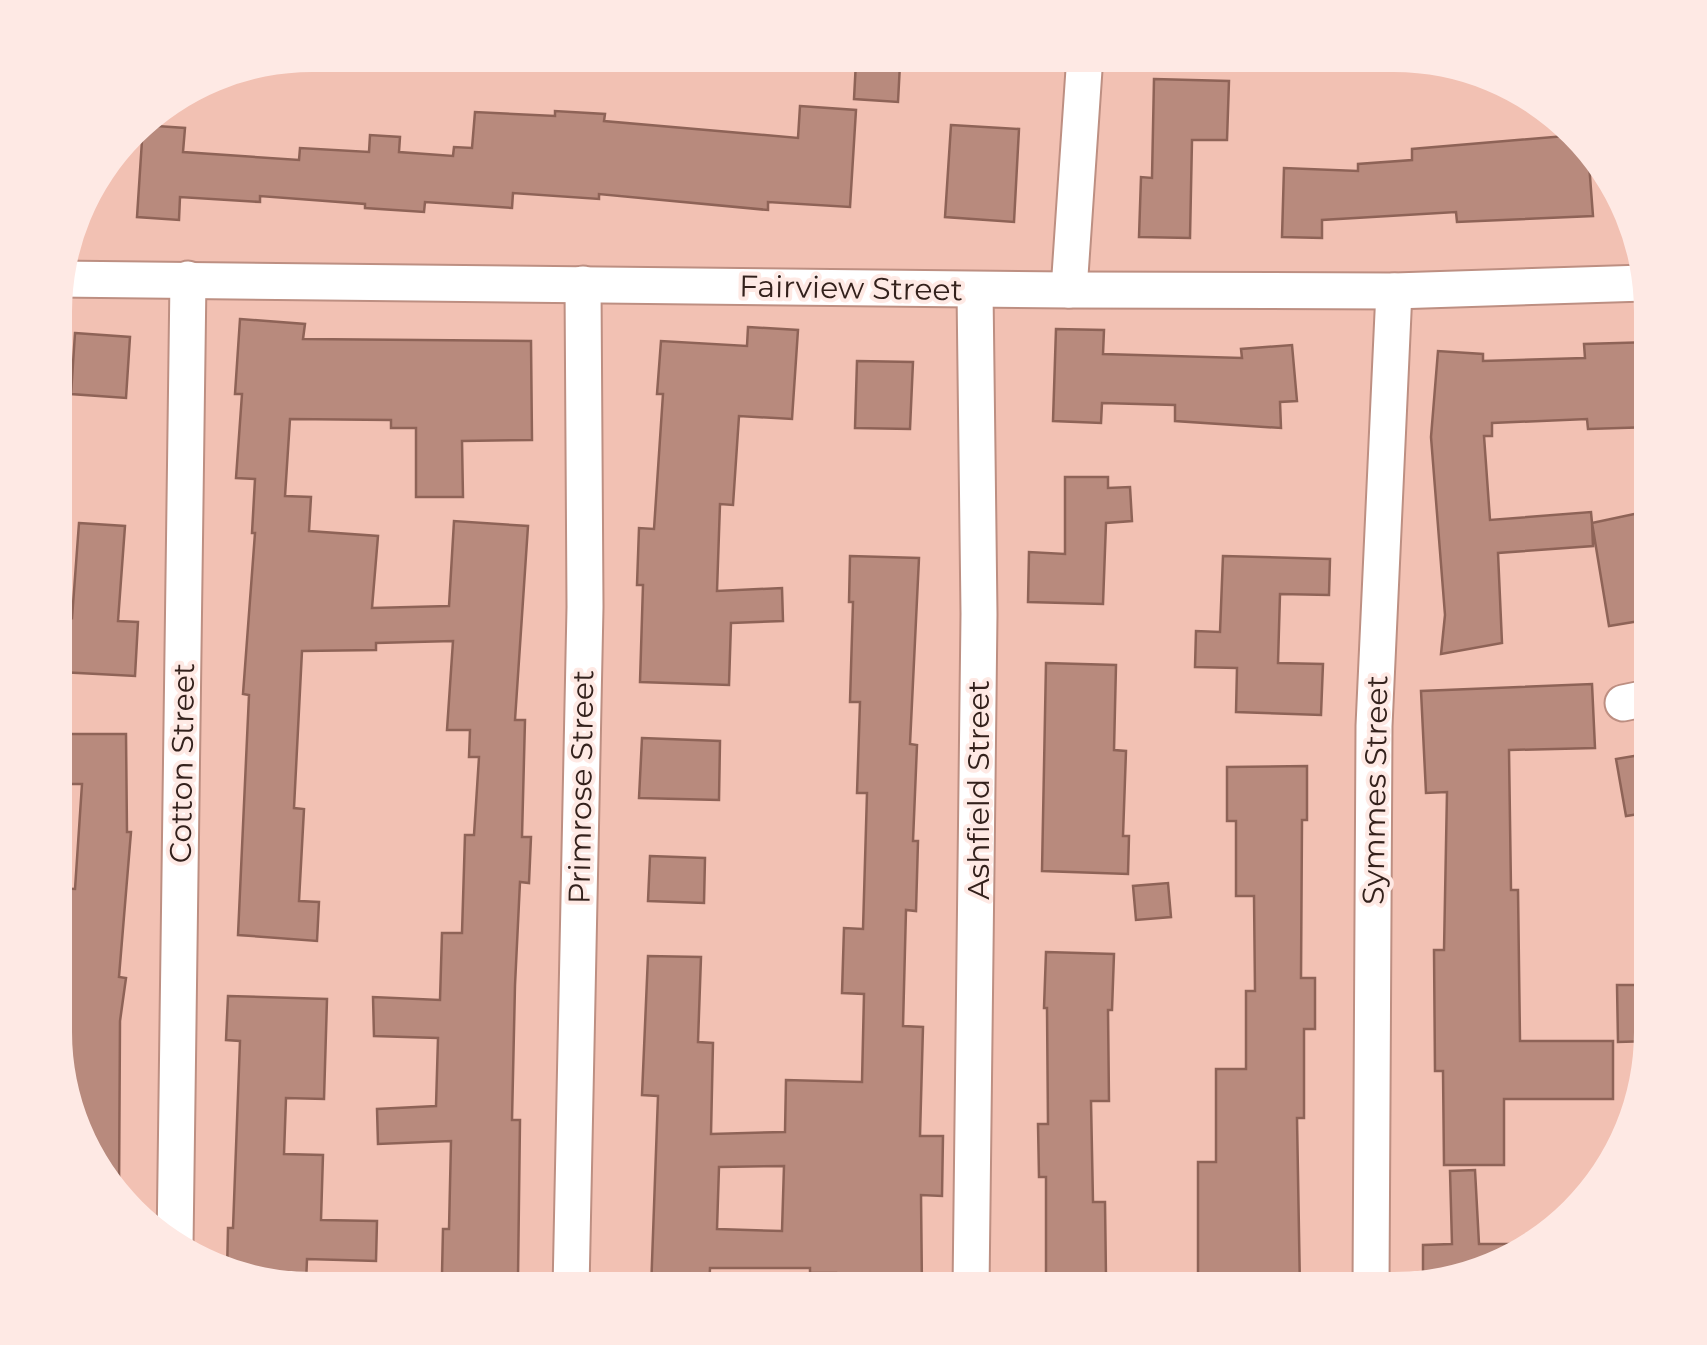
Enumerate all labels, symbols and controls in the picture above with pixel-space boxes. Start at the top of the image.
street label: Fairview Street [739,268,963,308]
street label: Cotton Street [162,662,202,864]
street label: Primrose Street [560,670,602,904]
street label: Symmes Street [1354,675,1396,905]
street label: Ashfield Street [960,680,997,900]

